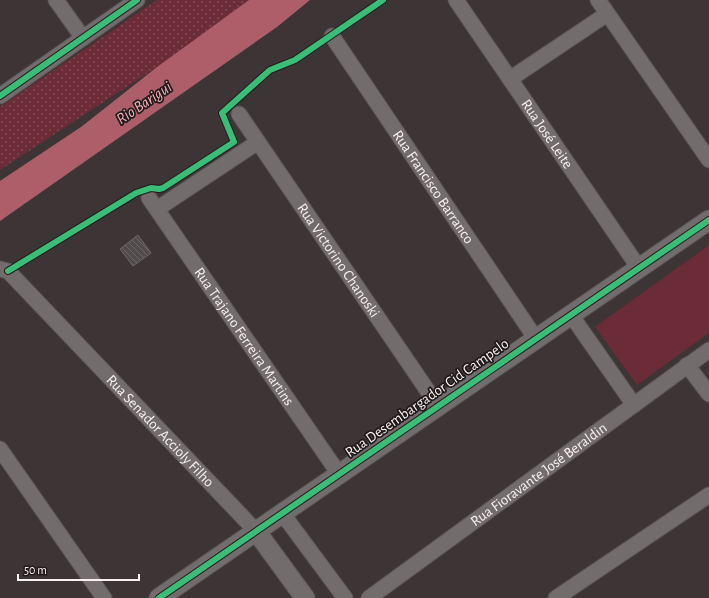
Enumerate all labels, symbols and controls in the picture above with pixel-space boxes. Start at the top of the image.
water label: Rio Barigui [114,79,175,127]
street label: Rua José Leite [519,97,576,171]
street label: Rua Francisco Barranco [390,128,477,246]
street label: Rua Victorino Chanoski [295,200,383,320]
street label: Rua Trajano Ferreira Martins [192,265,297,408]
street label: Rua Desembargador Cid Campelo [343,336,511,460]
street label: Rua Senador Accioly Filho [104,372,217,490]
street label: Rua Fioravante José Beraldin [468,420,610,529]
scale bar [18,556,139,582]
text: 50 m [24,564,47,576]

